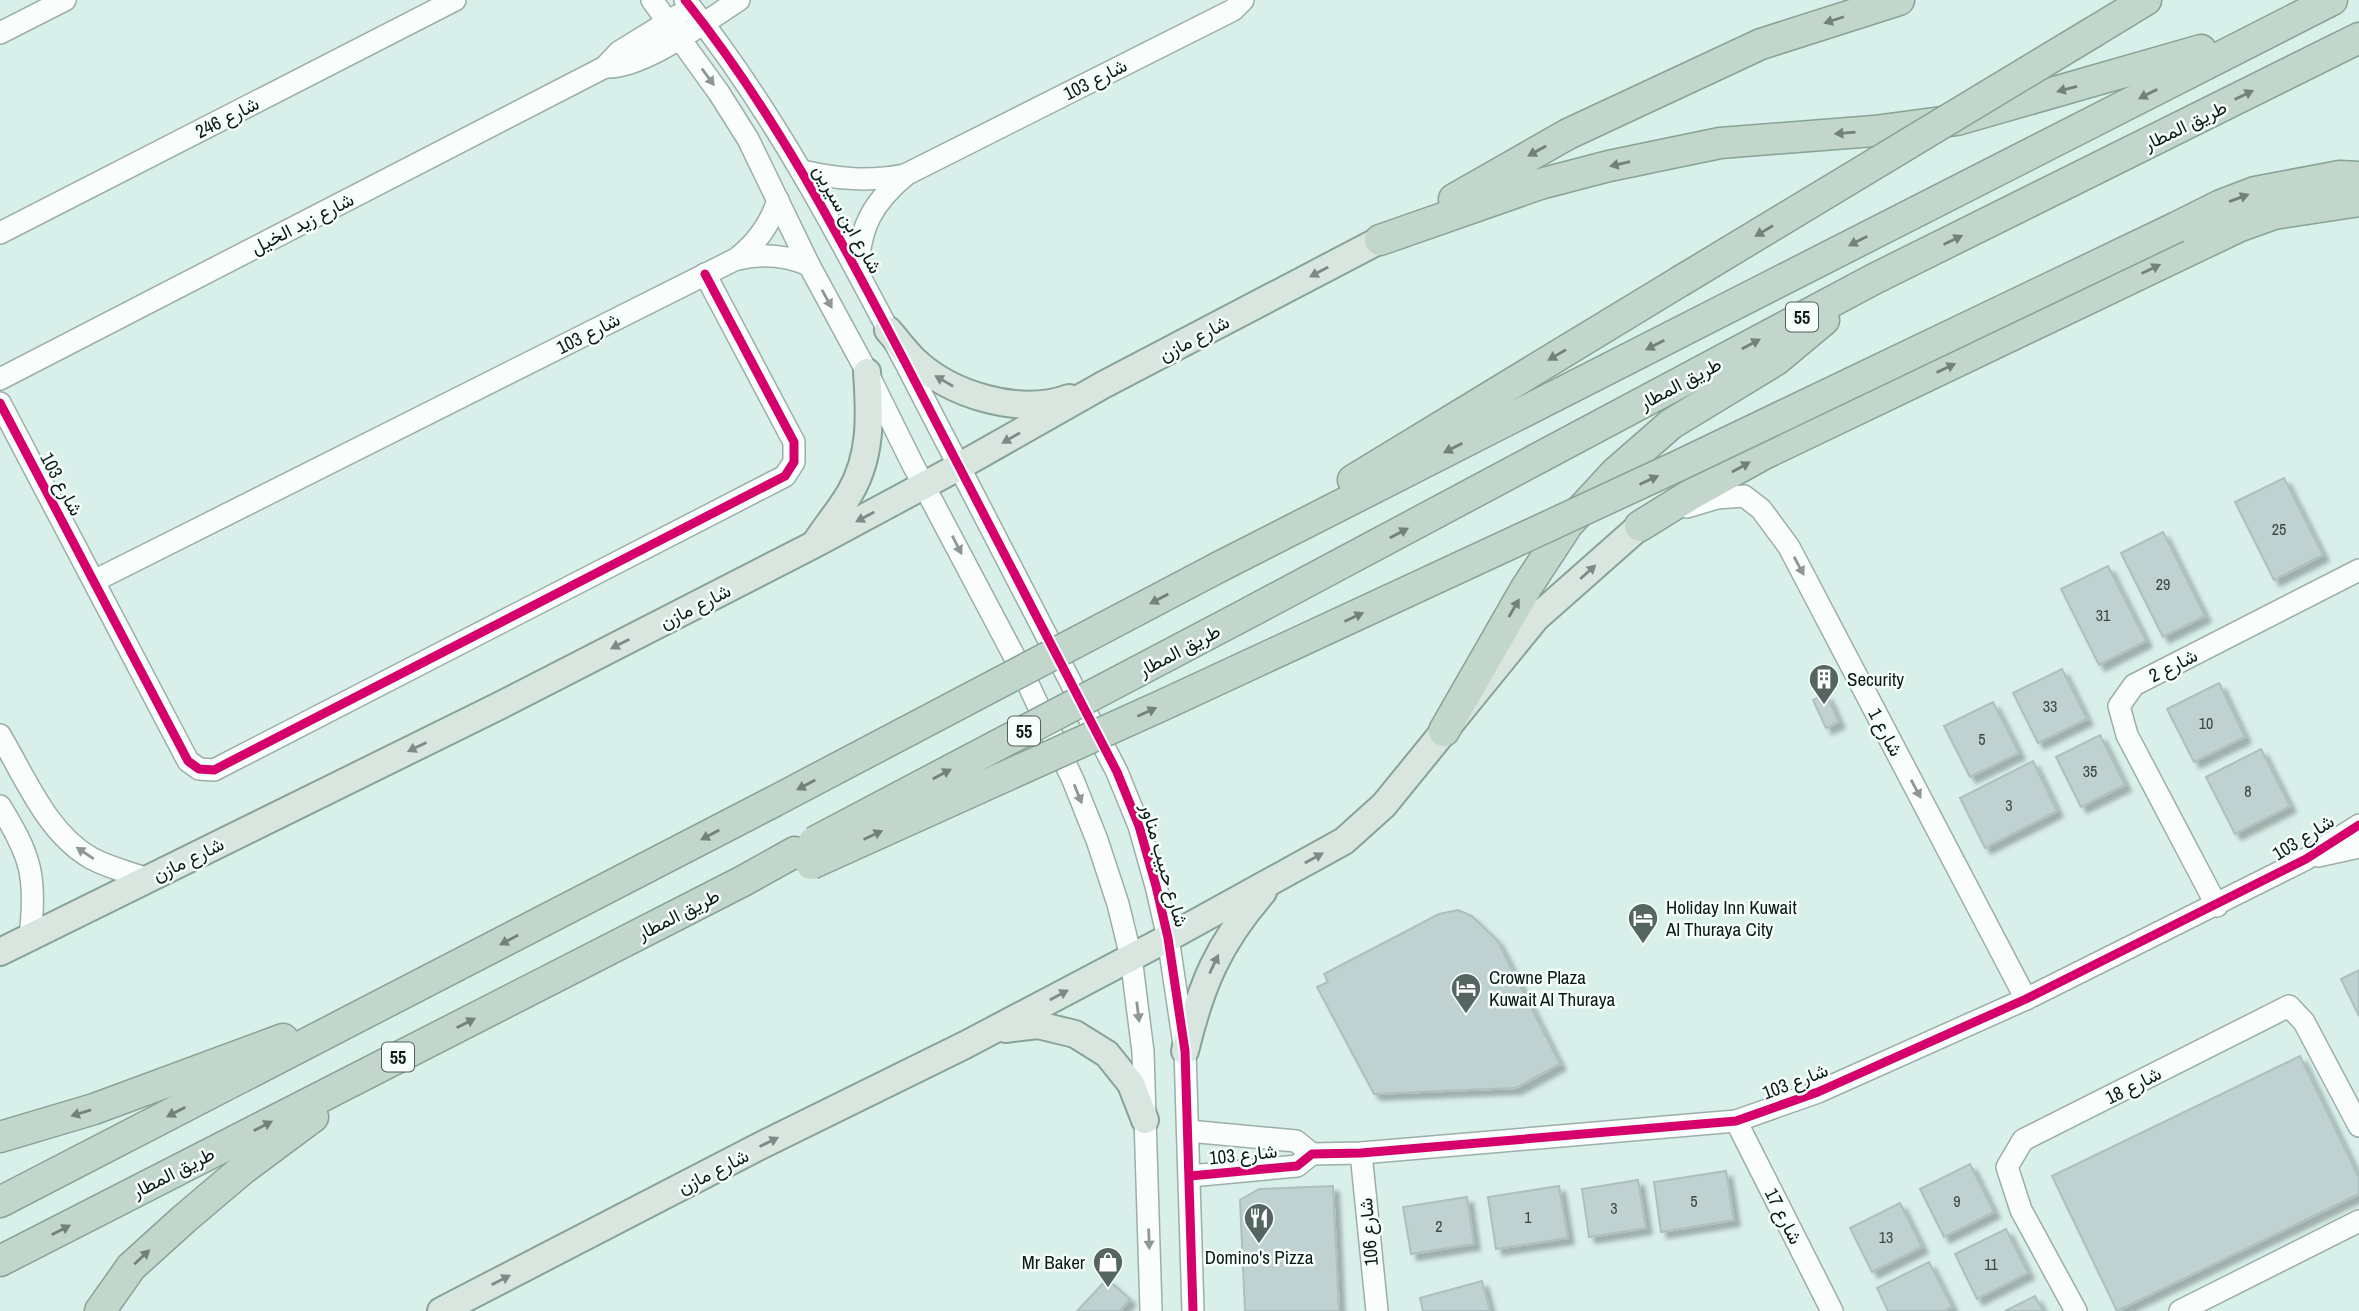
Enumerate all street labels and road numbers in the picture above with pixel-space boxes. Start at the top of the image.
street label: شارع 103 [1059,52,1131,106]
street label: شارع 246 [191,90,263,144]
street label: طريق المطار [2138,94,2231,157]
street label: شارع ابن سيرين [807,160,889,278]
street label: شارع زيد الخيل [246,186,358,260]
road number: 55 [1786,302,1818,332]
street label: شارع 103 [552,306,624,360]
street label: شارع مازن [1154,309,1234,367]
street label: طريق المطار [1633,350,1726,416]
street label: شارع 103 [34,448,90,520]
street label: شارع مازن [655,577,735,635]
street label: طريق المطار [1132,617,1225,683]
street label: شارع 2 [2144,642,2202,688]
street label: شارع 1 [1862,703,1910,761]
road number: 55 [1008,716,1040,746]
street label: شارع حبيب مناور [1135,799,1195,930]
street label: شارع 103 [2267,808,2339,866]
street label: شارع مازن [148,831,228,887]
street label: طريق المطار [631,882,724,946]
road number: 55 [382,1042,414,1072]
street label: شارع 103 [1758,1057,1832,1105]
street label: شارع 18 [2100,1060,2166,1110]
street label: شارع 103 [1208,1137,1278,1171]
street label: طريق المطار [126,1140,219,1204]
street label: شارع مازن [673,1142,753,1200]
street label: شارع 17 [1759,1183,1809,1249]
street label: شارع 106 [1352,1197,1384,1267]

